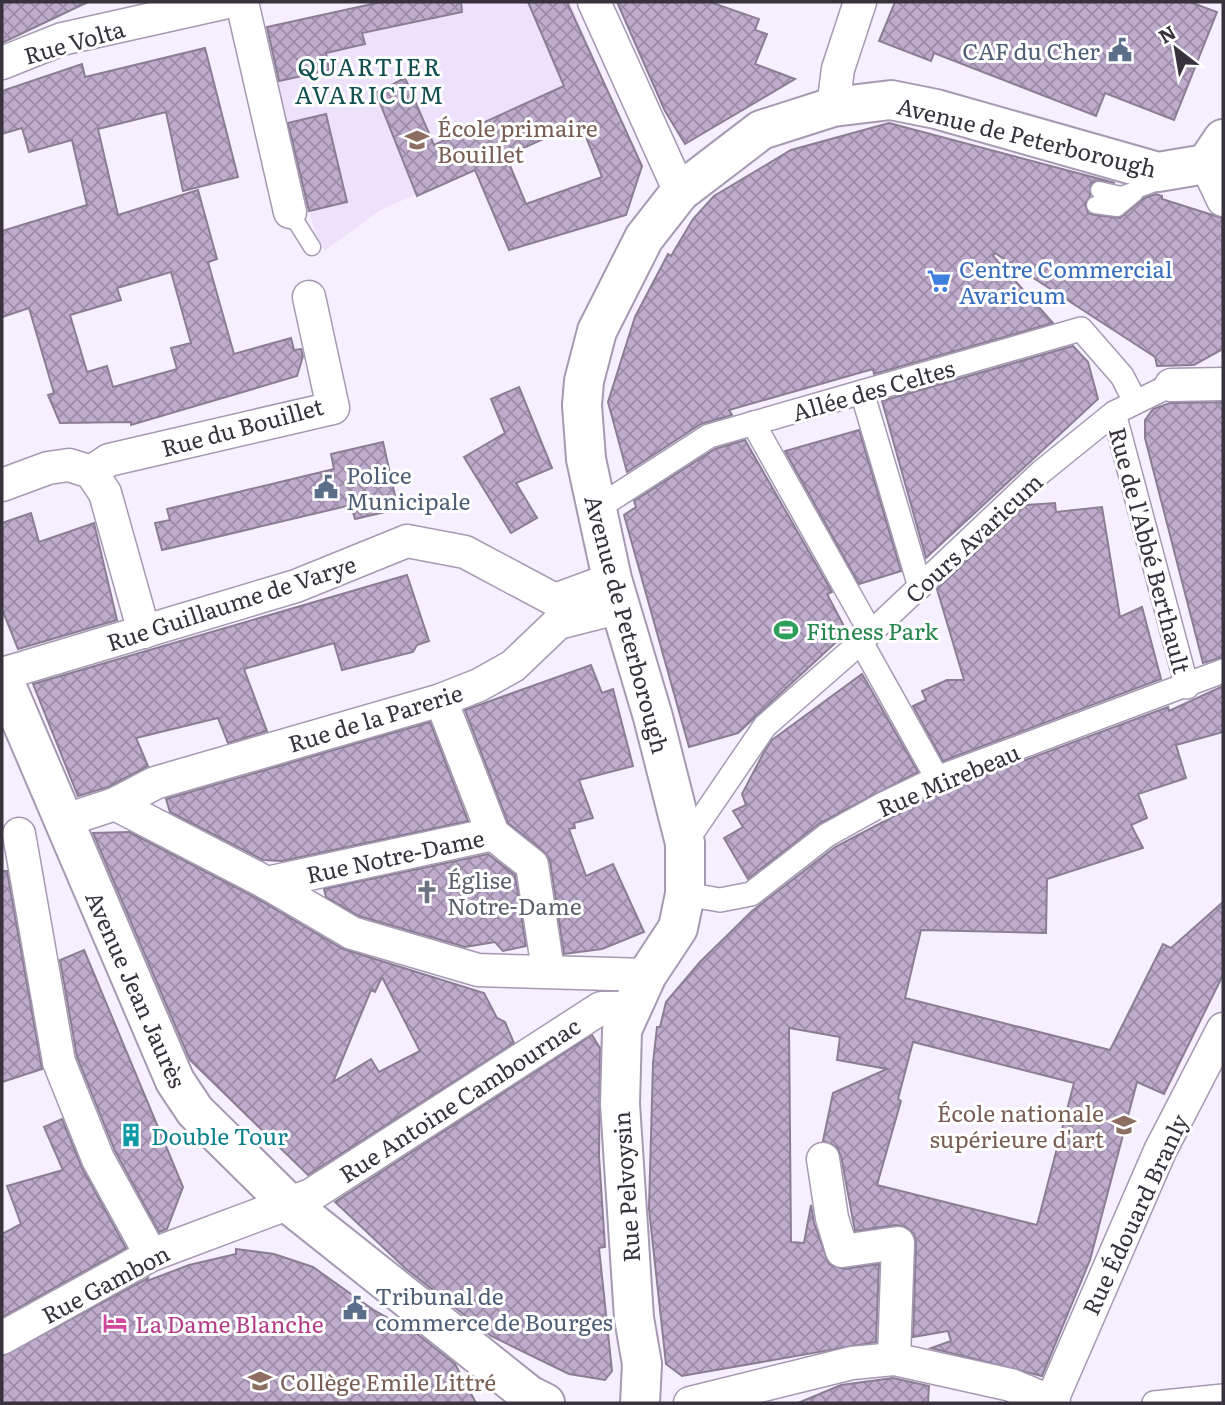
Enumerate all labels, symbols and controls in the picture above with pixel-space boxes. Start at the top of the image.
street label: Rue Volta [20,10,129,72]
north arrow [1141,14,1211,84]
text: N [1153,17,1181,50]
place label: CAF du Cher [962,33,1100,67]
public building icon: CAF du Cher [1106,36,1134,64]
district label: QUARTIER AVARICUM [295,48,445,111]
street label: Avenue de Peterborough [894,87,1160,185]
place label: École primaire Bouillet [437,110,598,170]
school or university icon: École primaire Bouillet [403,126,431,154]
place label: Centre Commercial Avaricum [959,251,1173,311]
supermarket icon: Centre Commercial Avaricum [925,267,953,295]
street label: Allée des Celtes [788,350,958,428]
street label: Rue du Bouillet [157,388,328,464]
street label: Rue de l'Abbé Berthault [1102,423,1200,678]
place label: Police Municipale [346,457,471,517]
street label: Cours Avaricum [897,464,1049,610]
public building icon: Police Municipale [312,473,340,501]
street label: Avenue de Peterborough [577,491,679,757]
street label: Rue Guillaume de Varye [102,546,360,658]
place label: Fitness Park [806,613,939,647]
sports icon: Fitness Park [772,616,800,644]
street label: Rue de la Parerie [284,674,466,760]
street label: Rue Mirebeau [872,734,1024,824]
street label: Rue Notre-Dame [303,820,487,890]
place label: Église Notre-Dame [447,862,582,922]
church icon: Église Notre-Dame [413,878,441,906]
street label: Avenue Jean Jaurès [78,885,196,1093]
street label: Rue Antoine Cambournac [332,1008,586,1190]
place label: École nationale supérieure d'art [930,1095,1105,1155]
street label: Rue Édouard Branly [1072,1107,1196,1320]
street label: Rue Pelvoysin [603,1110,647,1264]
school or university icon: École nationale supérieure d'art [1110,1111,1138,1139]
place label: Double Tour [151,1118,288,1152]
building icon: Double Tour [117,1121,145,1149]
street label: Rue Gambon [35,1235,175,1331]
place label: Tribunal de commerce de Bourges [375,1278,613,1338]
public building icon: Tribunal de commerce de Bourges [341,1294,369,1322]
place label: La Dame Blanche [135,1306,324,1340]
hotel icon: La Dame Blanche [101,1309,129,1337]
place label: Collège Emile Littré [280,1364,496,1398]
school or university icon: Collège Emile Littré [246,1367,274,1395]

